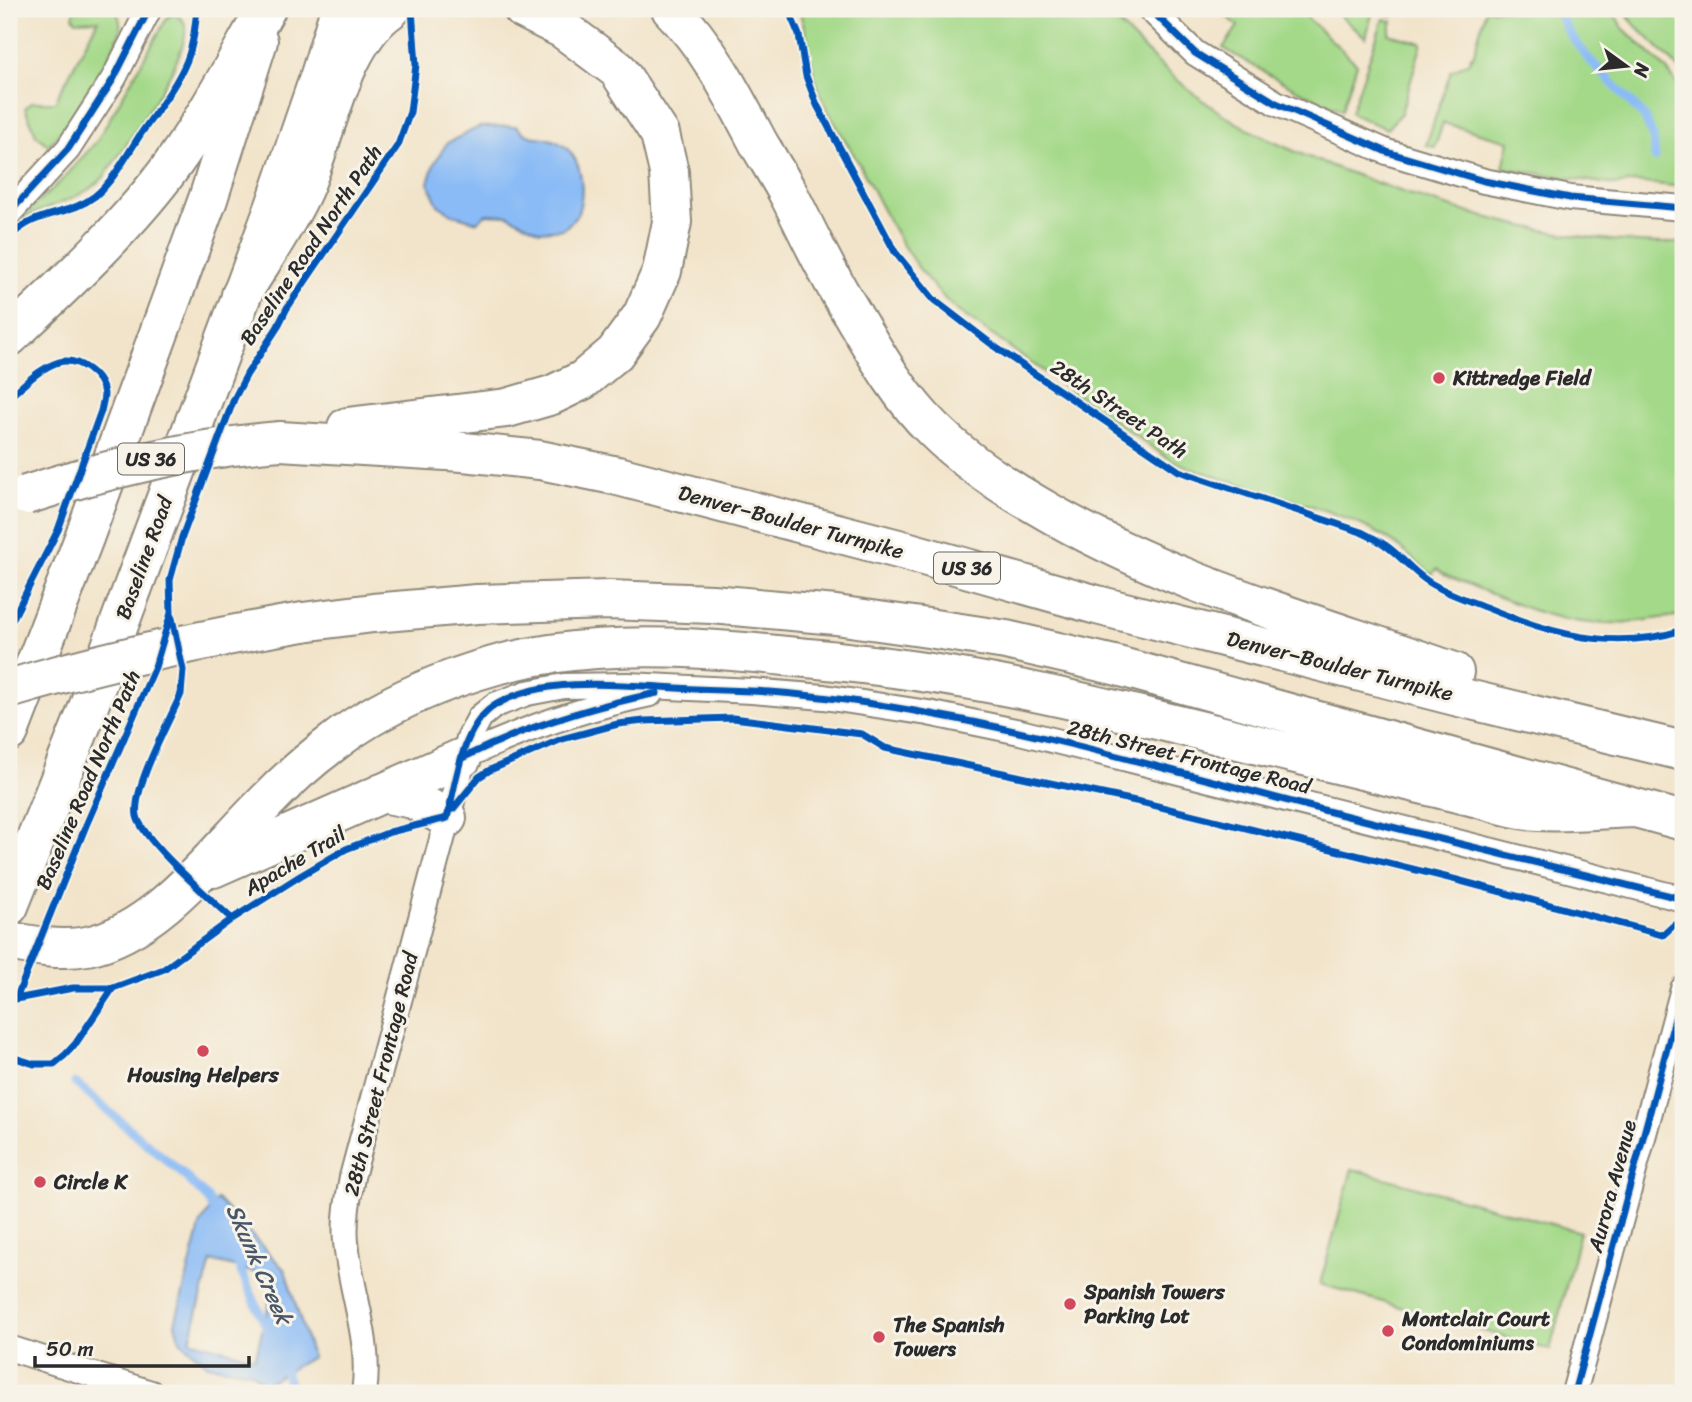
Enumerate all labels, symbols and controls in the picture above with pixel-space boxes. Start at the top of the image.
north arrow [1590,32,1660,102]
text: N [1624,59,1660,82]
street label: Baseline Road North Path [229,137,393,353]
street label: 28th Street Path [1042,349,1196,469]
place label: Kittredge Field [1452,359,1593,397]
marker: Kittredge Field [1431,370,1447,386]
road number: US 36 [118,444,184,474]
street label: Denver–Boulder Turnpike [674,474,908,570]
street label: Baseline Road [104,489,185,625]
road number: US 36 [934,552,1000,583]
street label: Denver–Boulder Turnpike [1223,619,1458,713]
street label: Baseline Road North Path [24,664,152,896]
street label: 28th Street Frontage Road [1063,708,1317,806]
street label: Apache Trail [236,815,354,907]
street label: 28th Street Frontage Road [332,946,430,1200]
marker: Housing Helpers [195,1043,211,1059]
place label: Housing Helpers [126,1056,280,1094]
street label: Aurora Avenue [1576,1115,1648,1258]
place label: Circle K [53,1163,129,1201]
marker: Circle K [32,1174,48,1190]
water label: Skunk Creek [214,1197,305,1334]
place label: Spanish Towers Parking Lot [1083,1273,1226,1335]
marker: Spanish Towers Parking Lot [1062,1296,1078,1312]
place label: Montclair Court Condominiums [1401,1300,1551,1362]
place label: The Spanish Towers [893,1306,1005,1368]
marker: Montclair Court Condominiums [1380,1323,1396,1339]
scale bar [35,1325,248,1369]
marker: The Spanish Towers [871,1329,887,1345]
text: 50 m [46,1330,94,1368]

